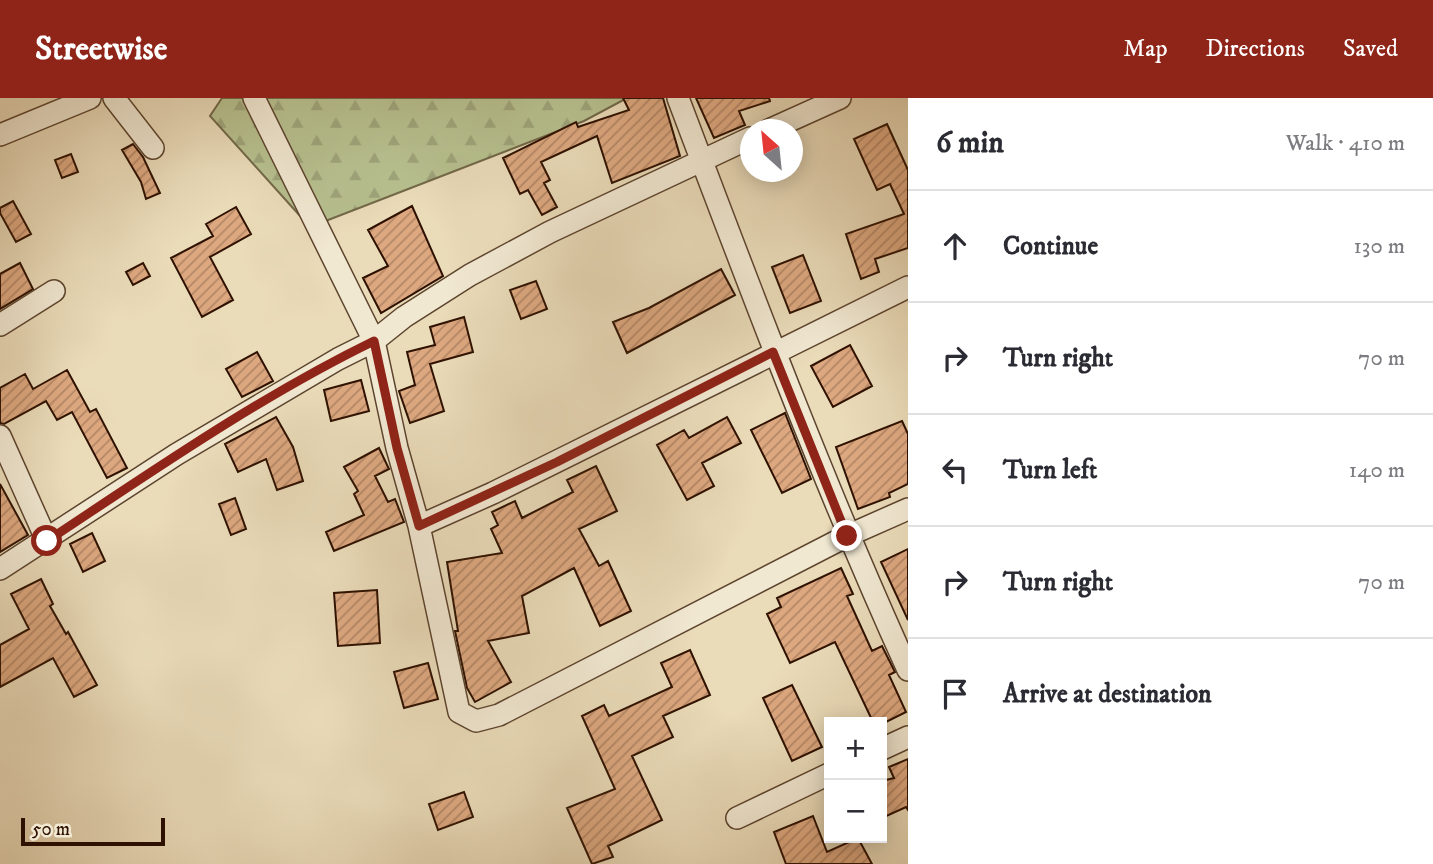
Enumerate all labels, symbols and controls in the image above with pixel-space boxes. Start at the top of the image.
text: Streetwise [35,29,167,70]
text: Map [1123,34,1168,64]
text: Directions [1206,34,1305,64]
text: Saved [1343,34,1398,64]
north arrow [740,119,803,182]
text: 6 min [936,125,1004,162]
text: Walk · 410 m [1286,129,1405,158]
icon: ahead [936,227,974,265]
text: Continue [1003,230,1098,263]
text: 130 m [1353,232,1405,261]
icon: right [936,339,974,377]
text: Turn right [1003,342,1113,375]
text: 70 m [1358,344,1405,373]
icon: left [936,451,974,489]
text: Turn left [1003,454,1097,487]
text: 140 m [1349,456,1405,485]
route end [831,520,862,551]
route start [31,525,62,556]
icon: right [936,563,974,601]
text: Turn right [1003,566,1113,599]
text: 70 m [1358,568,1405,597]
icon: arrive [936,675,974,713]
text: Arrive at destination [1003,678,1212,711]
map controls [824,717,887,843]
button: + [824,717,887,780]
button: − [824,780,887,843]
scale bar [21,815,164,847]
text: 50 m [32,818,70,841]

